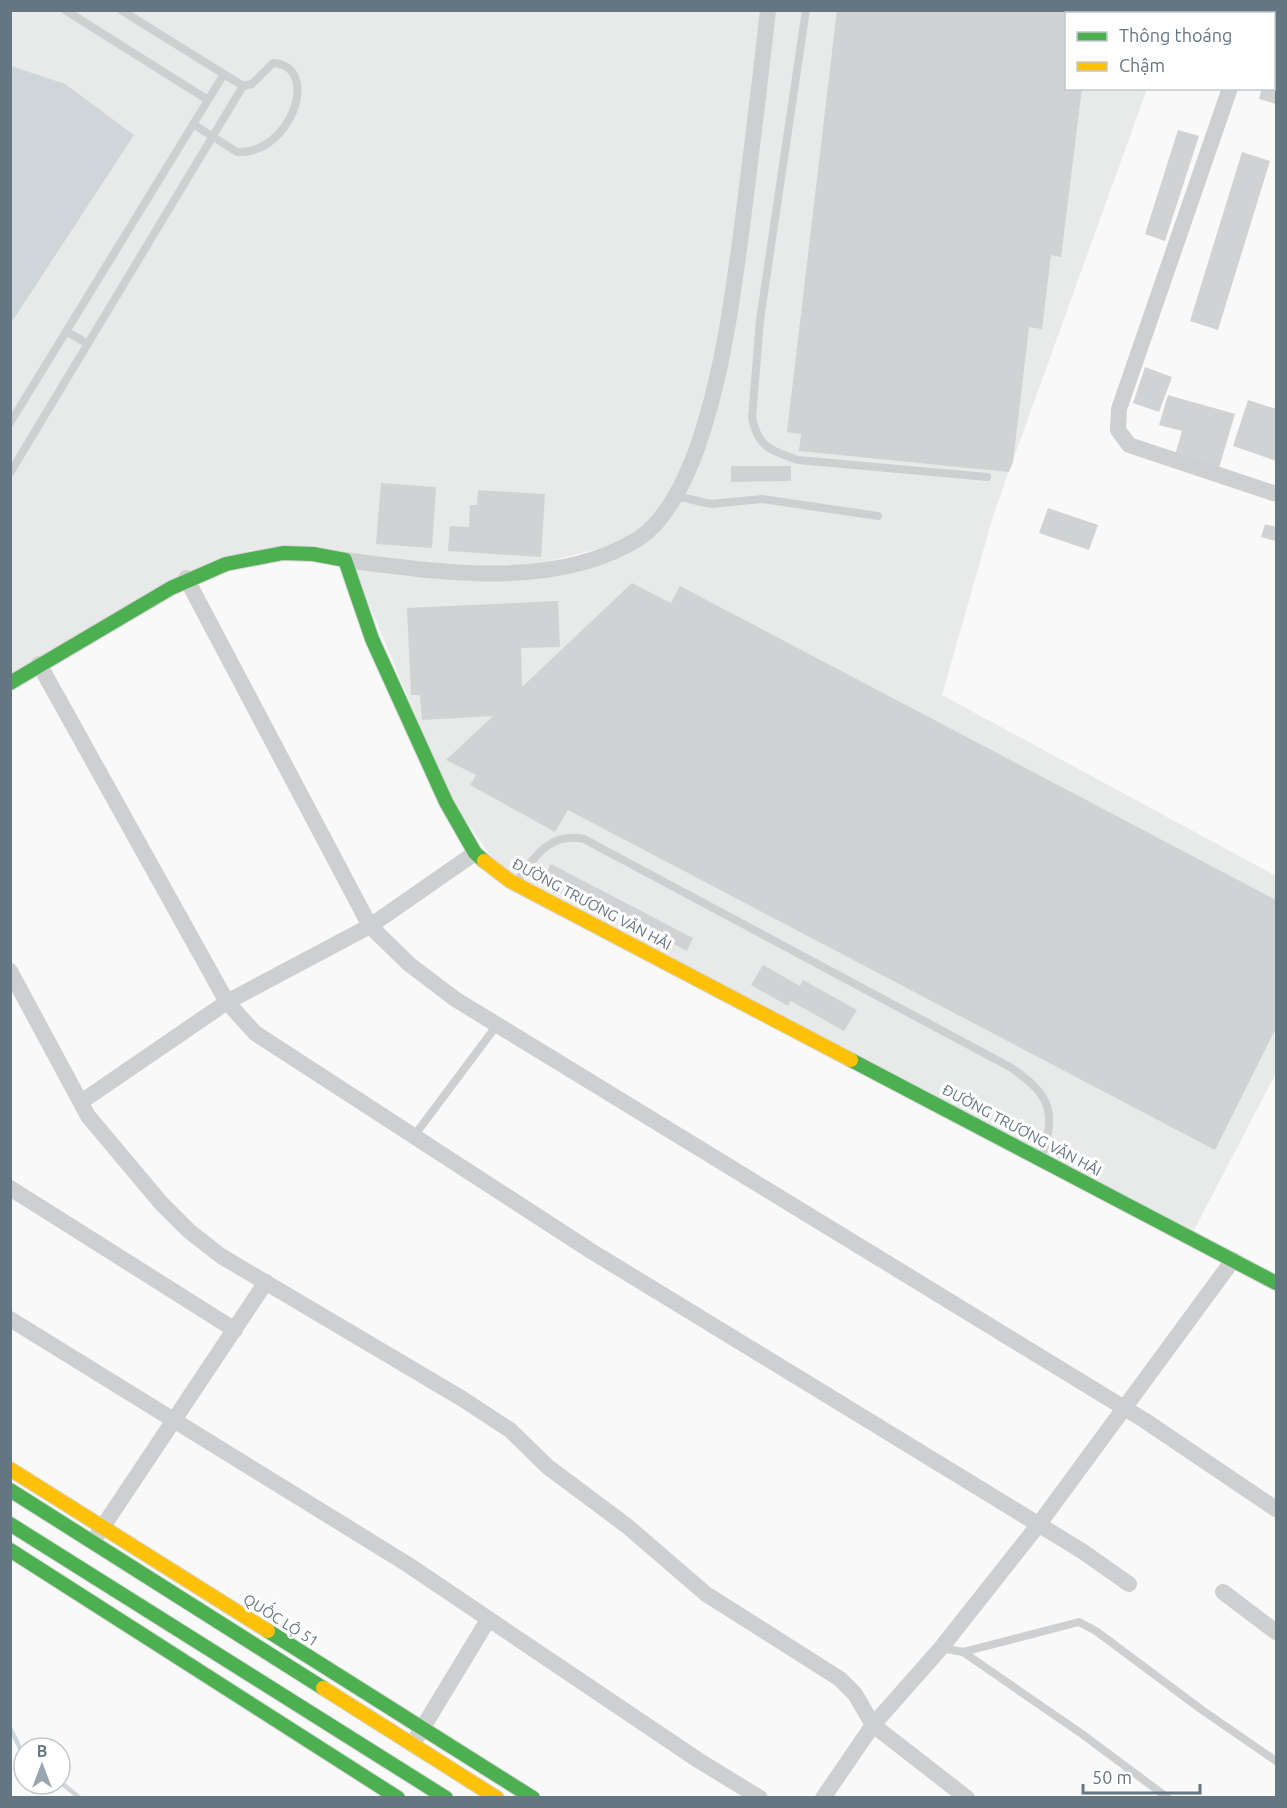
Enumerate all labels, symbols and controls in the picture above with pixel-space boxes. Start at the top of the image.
legend [1065,12,1275,90]
text: Thông thoáng [1119,25,1232,45]
text: Chậm [1119,55,1165,75]
street label: ĐƯỜNG TRƯƠNG VĂN HẢI [509,854,675,953]
street label: ĐƯỜNG TRƯƠNG VĂN HẢI [939,1080,1105,1179]
street label: QUỐC LỘ 51 [240,1587,324,1650]
north arrow [12,1736,72,1796]
text: B [37,1742,47,1760]
scale bar [1083,1757,1200,1795]
text: 50 m [1092,1767,1132,1787]

